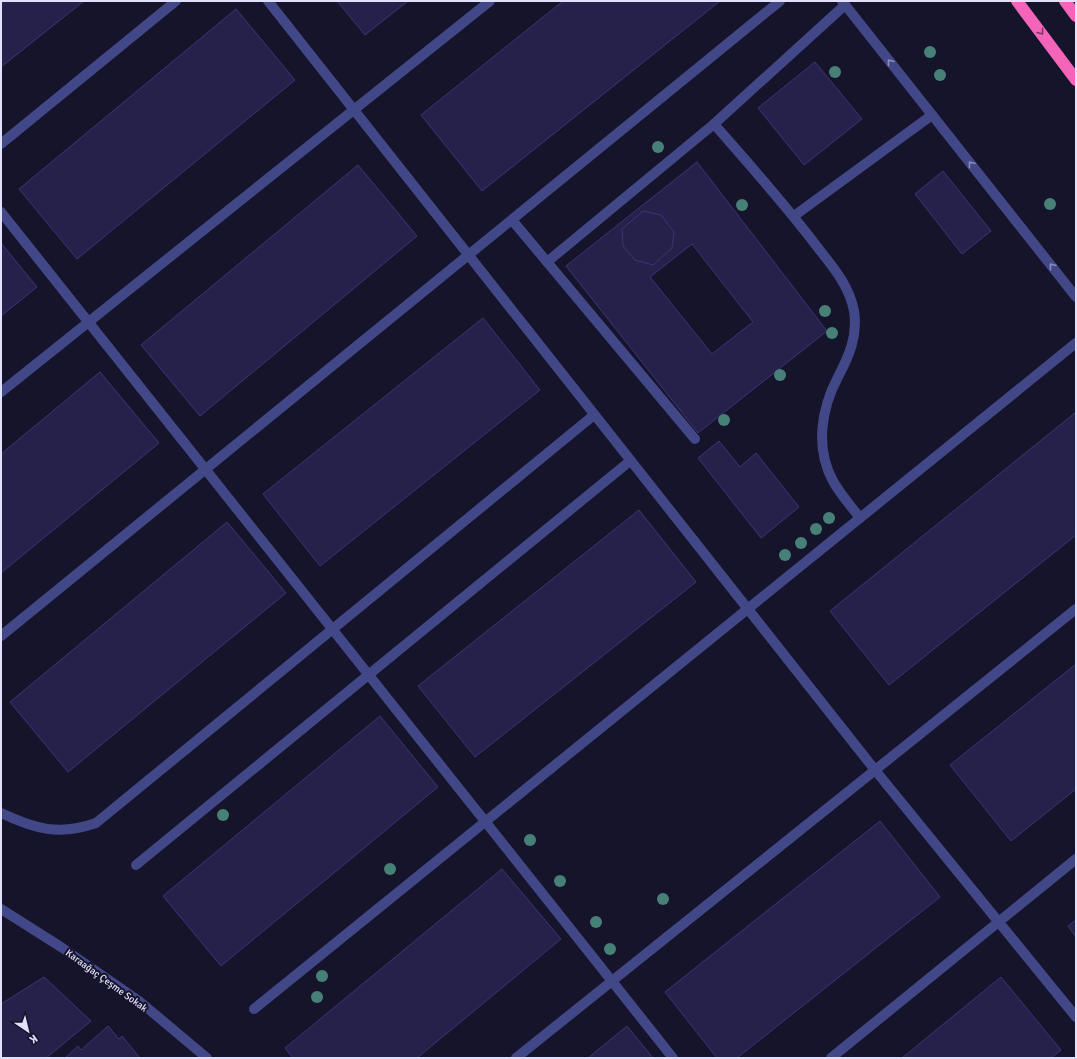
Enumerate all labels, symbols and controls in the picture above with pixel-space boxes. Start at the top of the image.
one-way arrow [1036,28,1044,35]
one-way arrow [888,60,895,67]
one-way arrow [969,162,976,169]
one-way arrow [1049,264,1056,271]
street label: Karaağaç Çeşme Sokak [63,947,150,1015]
north arrow [8,1011,48,1051]
text: K [27,1031,40,1046]

